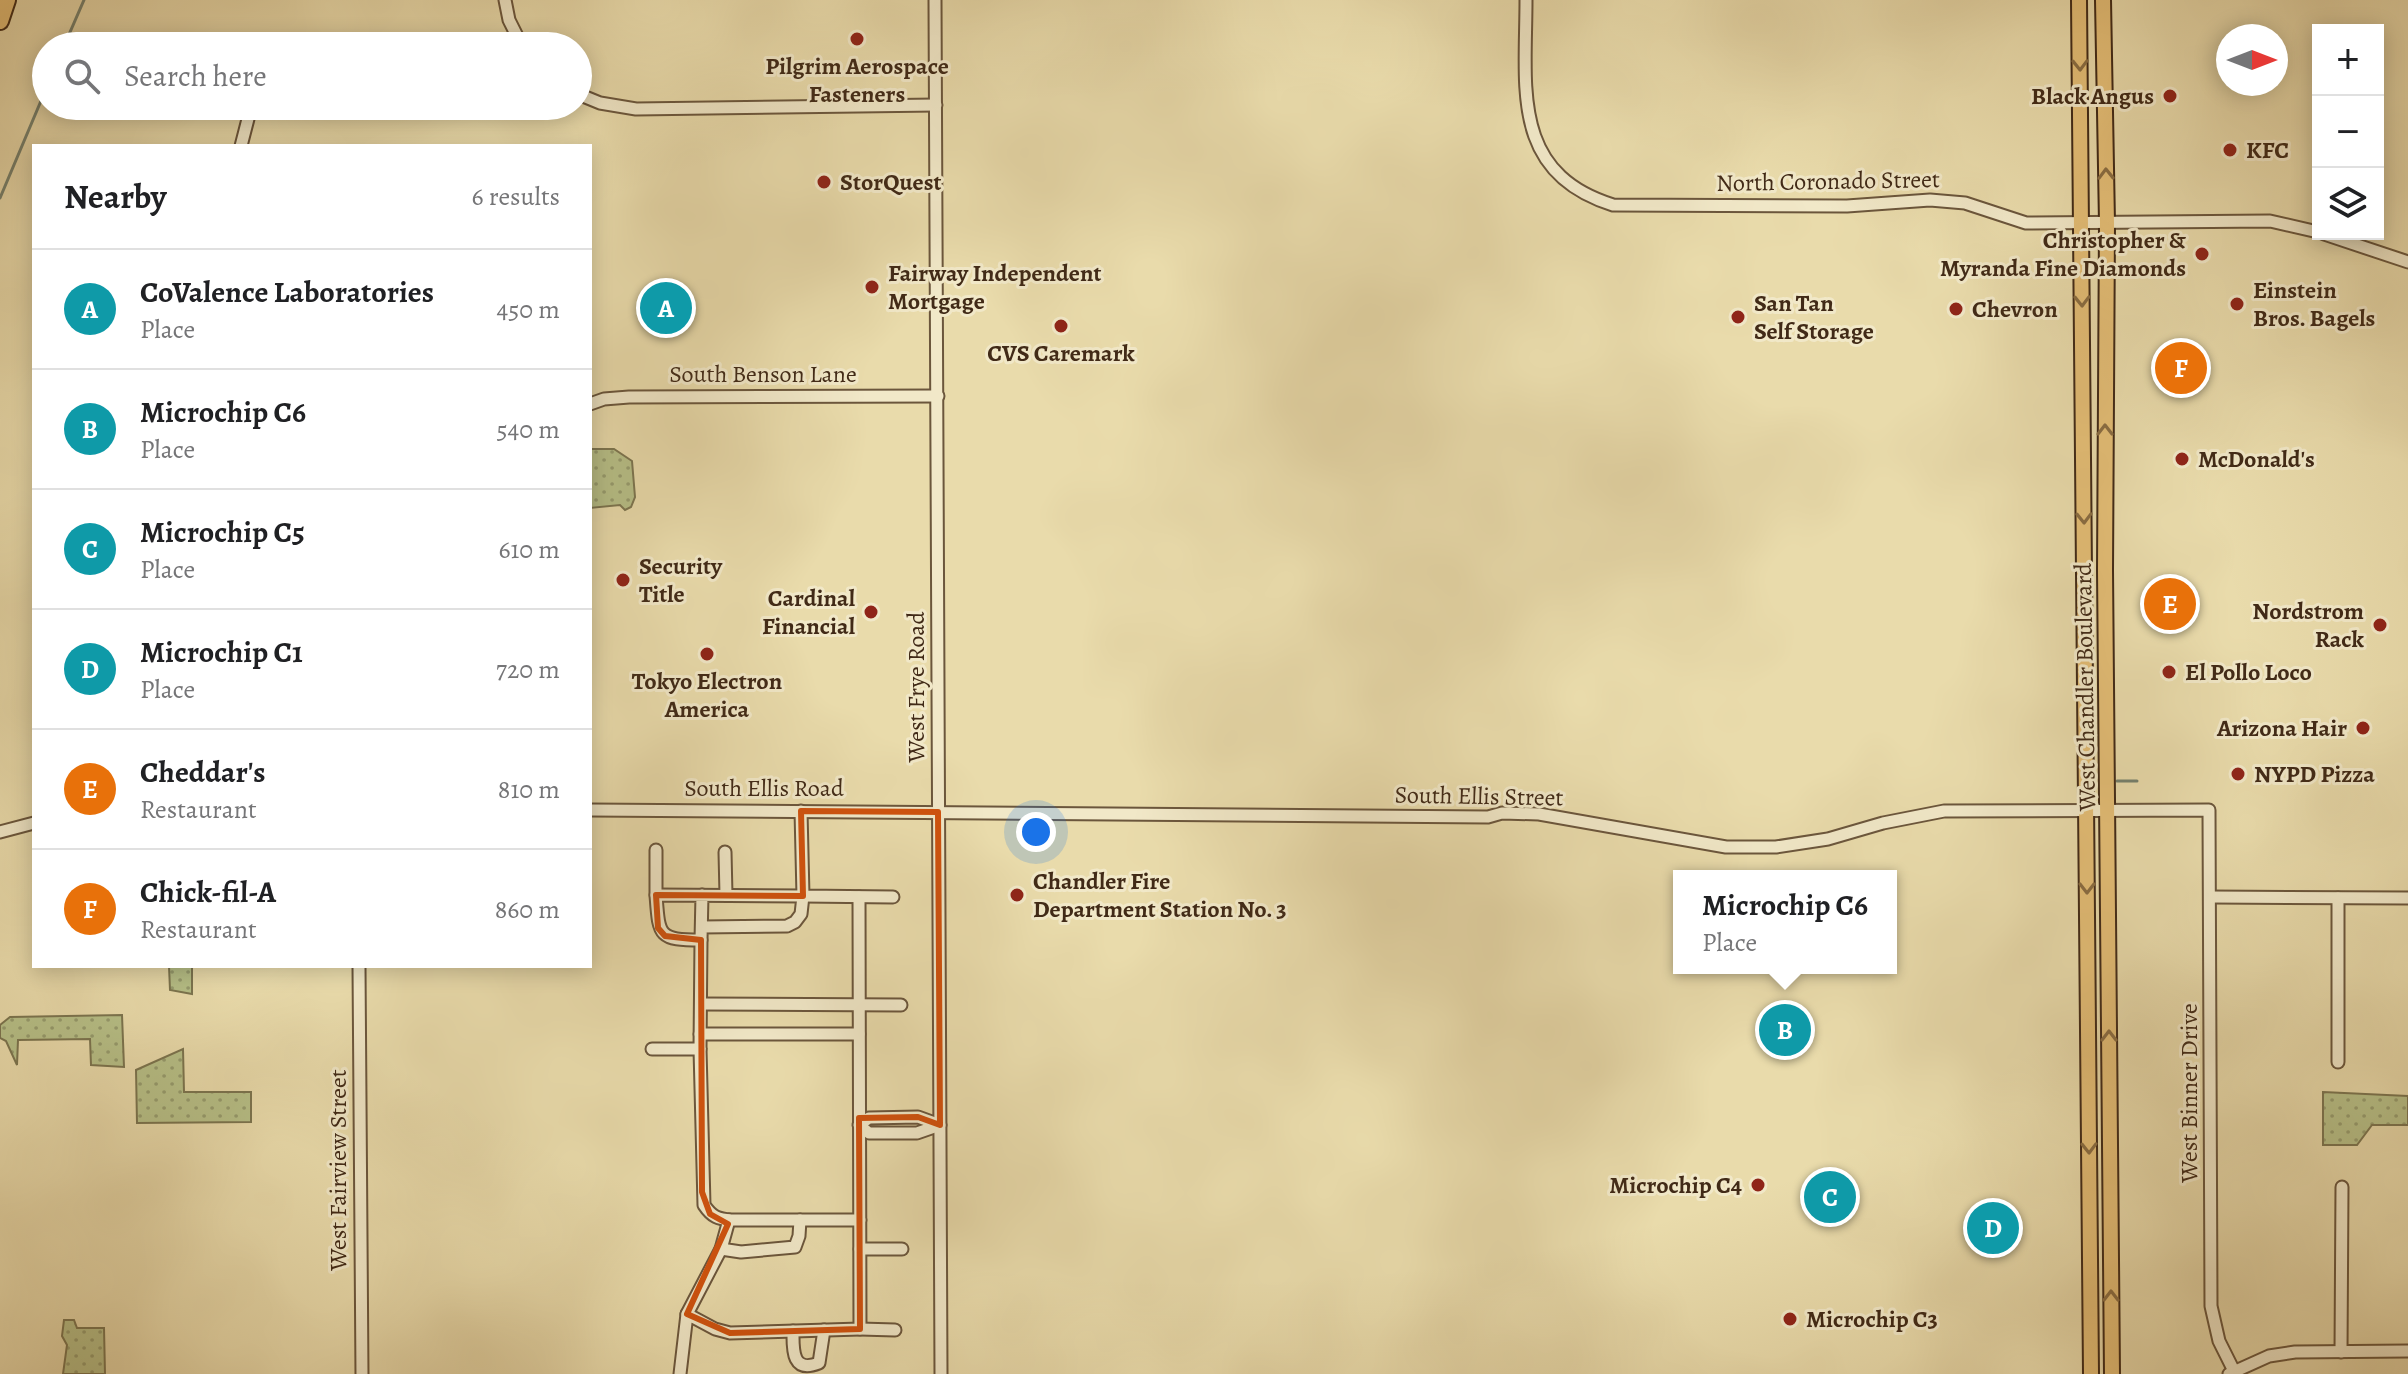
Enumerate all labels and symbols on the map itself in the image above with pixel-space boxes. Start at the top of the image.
north arrow [2216,24,2288,96]
marker: Pilgrim Aerospace Fasteners [848,30,866,48]
place label: Pilgrim Aerospace Fasteners [765,50,949,110]
one-way arrow [2071,59,2089,72]
place label: Black Angus [2031,80,2154,112]
marker: Black Angus [2161,87,2179,105]
place label: KFC [2246,134,2289,166]
marker: KFC [2221,141,2239,159]
street label: North Coronado Street [1716,163,1940,199]
place label: StorQuest [840,166,941,198]
one-way arrow [2098,167,2115,180]
marker: StorQuest [815,173,833,191]
place label: Christopher & Myranda Fine Diamonds [1940,224,2187,284]
marker: Christopher & Myranda Fine Diamonds [2193,245,2211,263]
place label: Fairway Independent Mortgage [888,257,1101,317]
place label: Einstein Bros. Bagels [2253,274,2375,334]
pin: A [640,278,692,338]
marker: Fairway Independent Mortgage [863,278,881,296]
place label: San Tan Self Storage [1754,287,1874,347]
place label: Chevron [1972,293,2058,325]
one-way arrow [2073,295,2091,308]
marker: Einstein Bros. Bagels [2228,295,2246,313]
marker: Chevron [1947,300,1965,318]
marker: San Tan Self Storage [1729,308,1747,326]
marker: CVS Caremark [1052,317,1070,335]
place label: CVS Caremark [987,337,1135,369]
pin: F [2155,338,2207,398]
street label: South Benson Lane [669,358,857,390]
one-way arrow [2096,423,2114,436]
place label: McDonald's [2198,443,2315,475]
marker: McDonald's [2173,450,2191,468]
one-way arrow [2075,512,2093,525]
place label: Security Title [639,550,723,610]
street label: West Chandler Boulevard [2067,563,2103,812]
marker: Security Title [614,571,632,589]
pin: E [2144,574,2196,634]
place label: Cardinal Financial [762,582,856,642]
place label: Nordstrom Rack [2252,595,2365,655]
marker: Cardinal Financial [862,603,880,621]
street label: West Frye Road [900,611,932,763]
marker: Nordstrom Rack [2371,616,2389,634]
marker: Tokyo Electron America [698,645,716,663]
place label: El Pollo Loco [2185,656,2312,688]
marker: El Pollo Loco [2160,663,2178,681]
place label: Tokyo Electron America [632,665,783,725]
place label: Arizona Hair [2216,712,2347,744]
marker: Arizona Hair [2354,719,2372,737]
place label: NYPD Pizza [2254,758,2375,790]
marker: NYPD Pizza [2229,765,2247,783]
street label: South Ellis Road [684,772,844,804]
street label: South Ellis Street [1394,779,1564,813]
your location [1016,812,1056,852]
place label: Chandler Fire Department Station No. 3 [1033,865,1287,925]
one-way arrow [2078,882,2096,895]
marker: Chandler Fire Department Station No. 3 [1008,886,1026,904]
pin: B [1759,1000,1811,1060]
street label: West Binner Drive [2173,1003,2205,1184]
one-way arrow [2101,1029,2118,1042]
street label: West Fairview Street [322,1069,354,1272]
one-way arrow [2080,1142,2098,1155]
pin: C [1804,1167,1856,1227]
place label: Microchip C4 [1609,1169,1742,1201]
marker: Microchip C4 [1749,1176,1767,1194]
pin: D [1967,1198,2019,1258]
one-way arrow [2102,1289,2120,1302]
place label: Microchip C3 [1806,1303,1938,1335]
marker: Microchip C3 [1781,1310,1799,1328]

